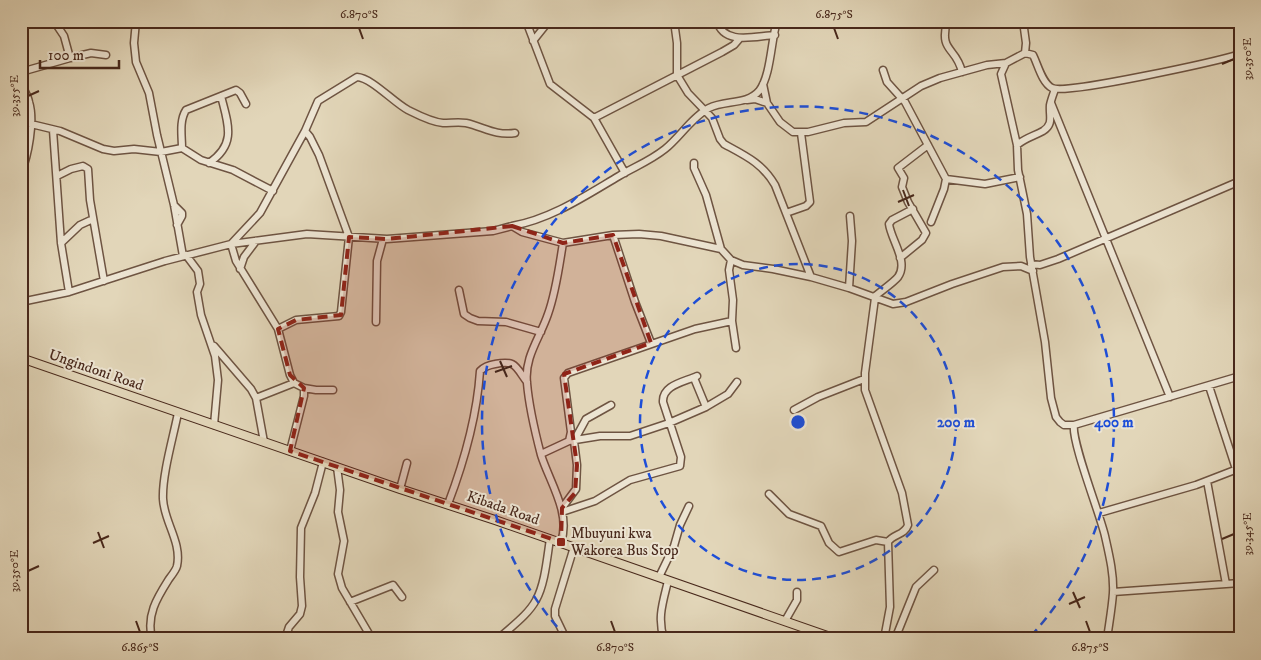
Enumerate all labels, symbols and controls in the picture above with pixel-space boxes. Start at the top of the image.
text: 6.870°S [340,7,378,22]
text: 6.875°S [815,7,853,22]
text: 39.350°E [1240,37,1255,80]
scale bar [40,38,119,70]
text: 100 m [48,46,84,65]
text: 39.355°E [7,74,22,117]
street label: Ungindoni Road [46,345,146,395]
centre of rings [789,413,807,431]
text: 200 m [937,413,976,432]
text: 400 m [1093,413,1134,432]
street label: Kibada Road [464,487,542,530]
text: 39.345°E [1240,512,1255,555]
place label: Mbuyuni kwa Wakorea Bus Stop [570,524,679,560]
marker: Mbuyuni kwa Wakorea Bus Stop [555,536,567,548]
text: 39.350°E [7,549,22,592]
text: 6.865°S [121,640,159,655]
text: 6.870°S [596,640,634,655]
text: 6.875°S [1071,640,1109,655]

